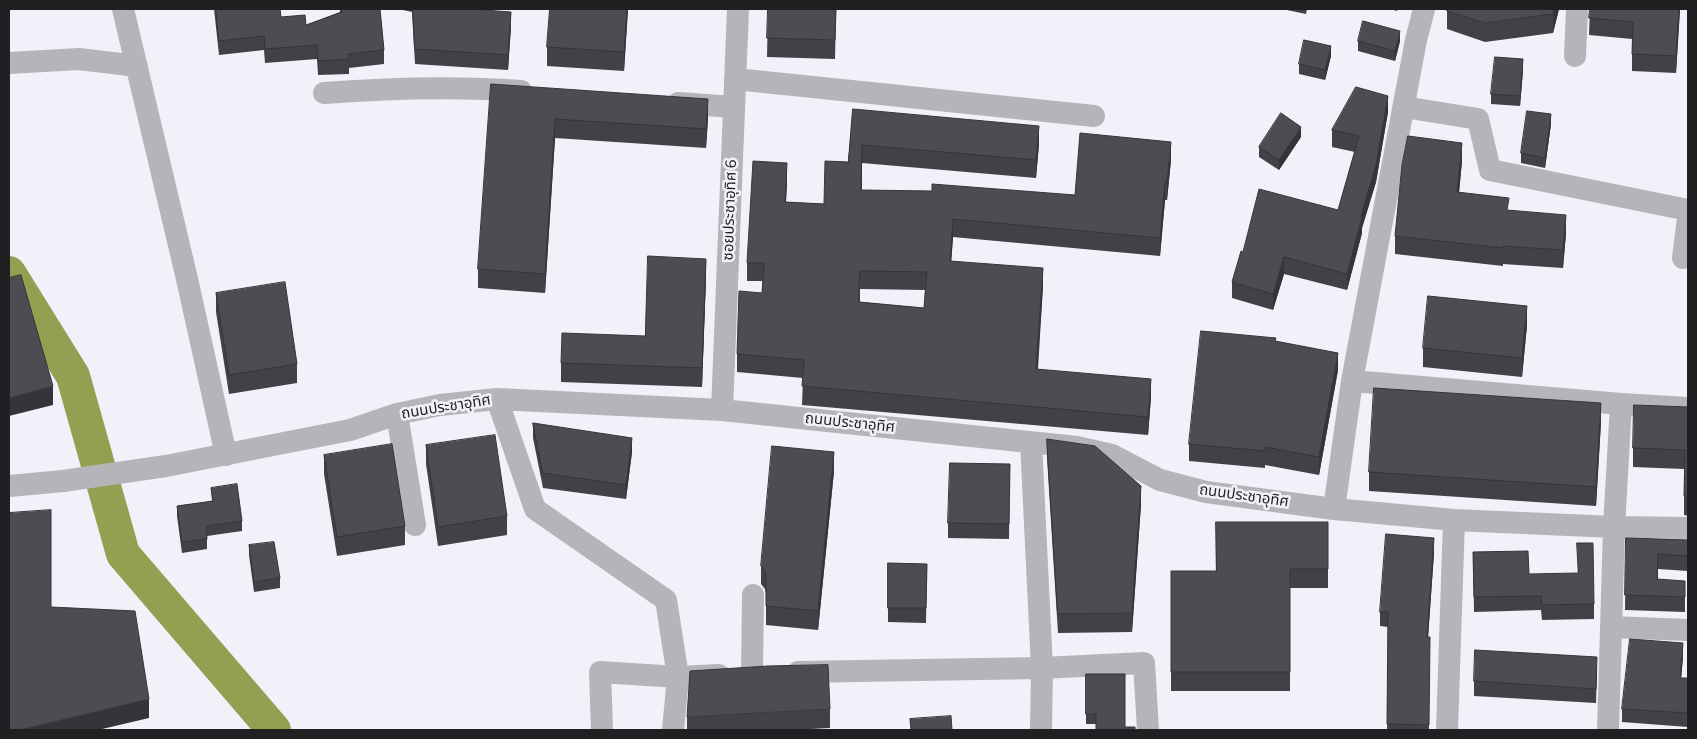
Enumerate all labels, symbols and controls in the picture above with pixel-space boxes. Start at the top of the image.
street label: ซอยประชาอุทิศ 6 [719,159,741,261]
street label: ถนนประชาอุทิศ [400,391,492,423]
street label: ถนนประชาอุทิศ [804,409,896,437]
street label: ถนนประชาอุทิศ [1198,481,1290,511]

